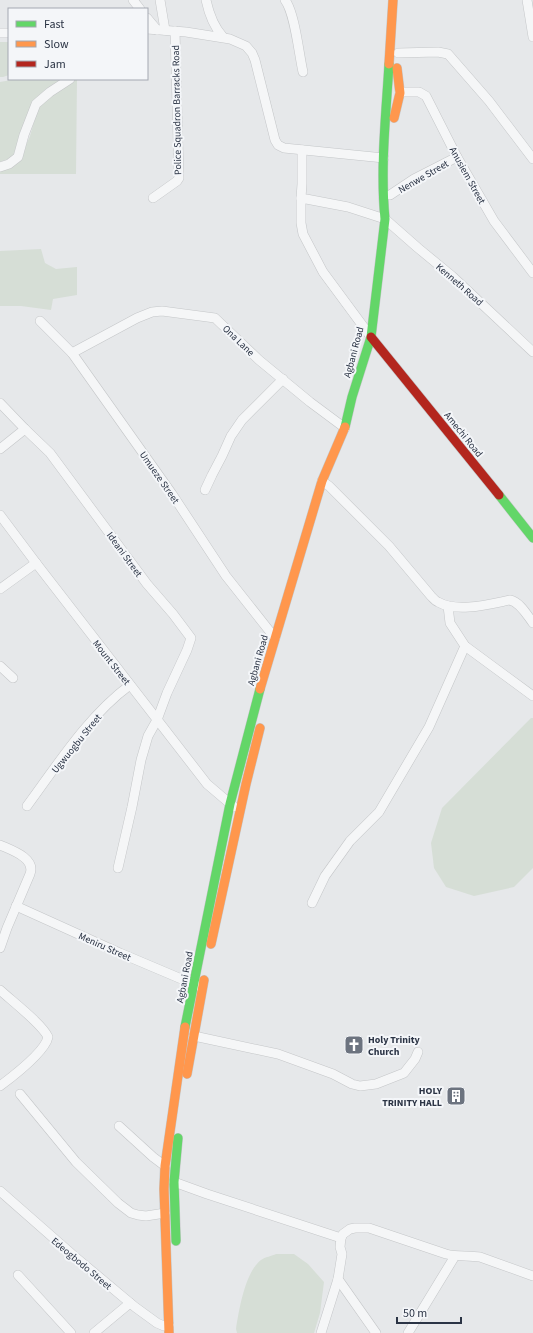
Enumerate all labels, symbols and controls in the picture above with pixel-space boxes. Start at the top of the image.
legend [8,8,148,80]
text: Fast [44,16,64,33]
text: Slow [44,36,69,53]
street label: Police Squadron Barracks Road [169,45,185,175]
text: Jam [44,56,66,73]
street label: Anusiem Street [446,144,489,207]
street label: Nenwe Street [396,156,452,197]
street label: Kenneth Road [433,260,486,309]
street label: Ona Lane [219,322,257,359]
street label: Agbani Road [340,325,367,379]
street label: Amechi Road [441,409,486,460]
street label: Umueze Street [136,448,183,507]
street label: Ideani Street [103,529,146,581]
street label: Agbani Road [244,633,272,687]
street label: Mount Street [89,637,134,689]
street label: Ugwuogbu Street [49,711,105,776]
street label: Meniru Street [76,929,134,965]
street label: Agbani Road [173,950,197,1004]
place label: Holy Trinity Church [368,1033,421,1059]
church icon: Holy Trinity Church [343,1034,365,1056]
place label: HOLY TRINITY HALL [382,1084,443,1110]
building icon: HOLY TRINITY HALL [445,1085,467,1107]
street label: Edeogbodo Street [48,1234,115,1294]
scale bar [397,1299,461,1325]
text: 50 m [403,1305,427,1322]

